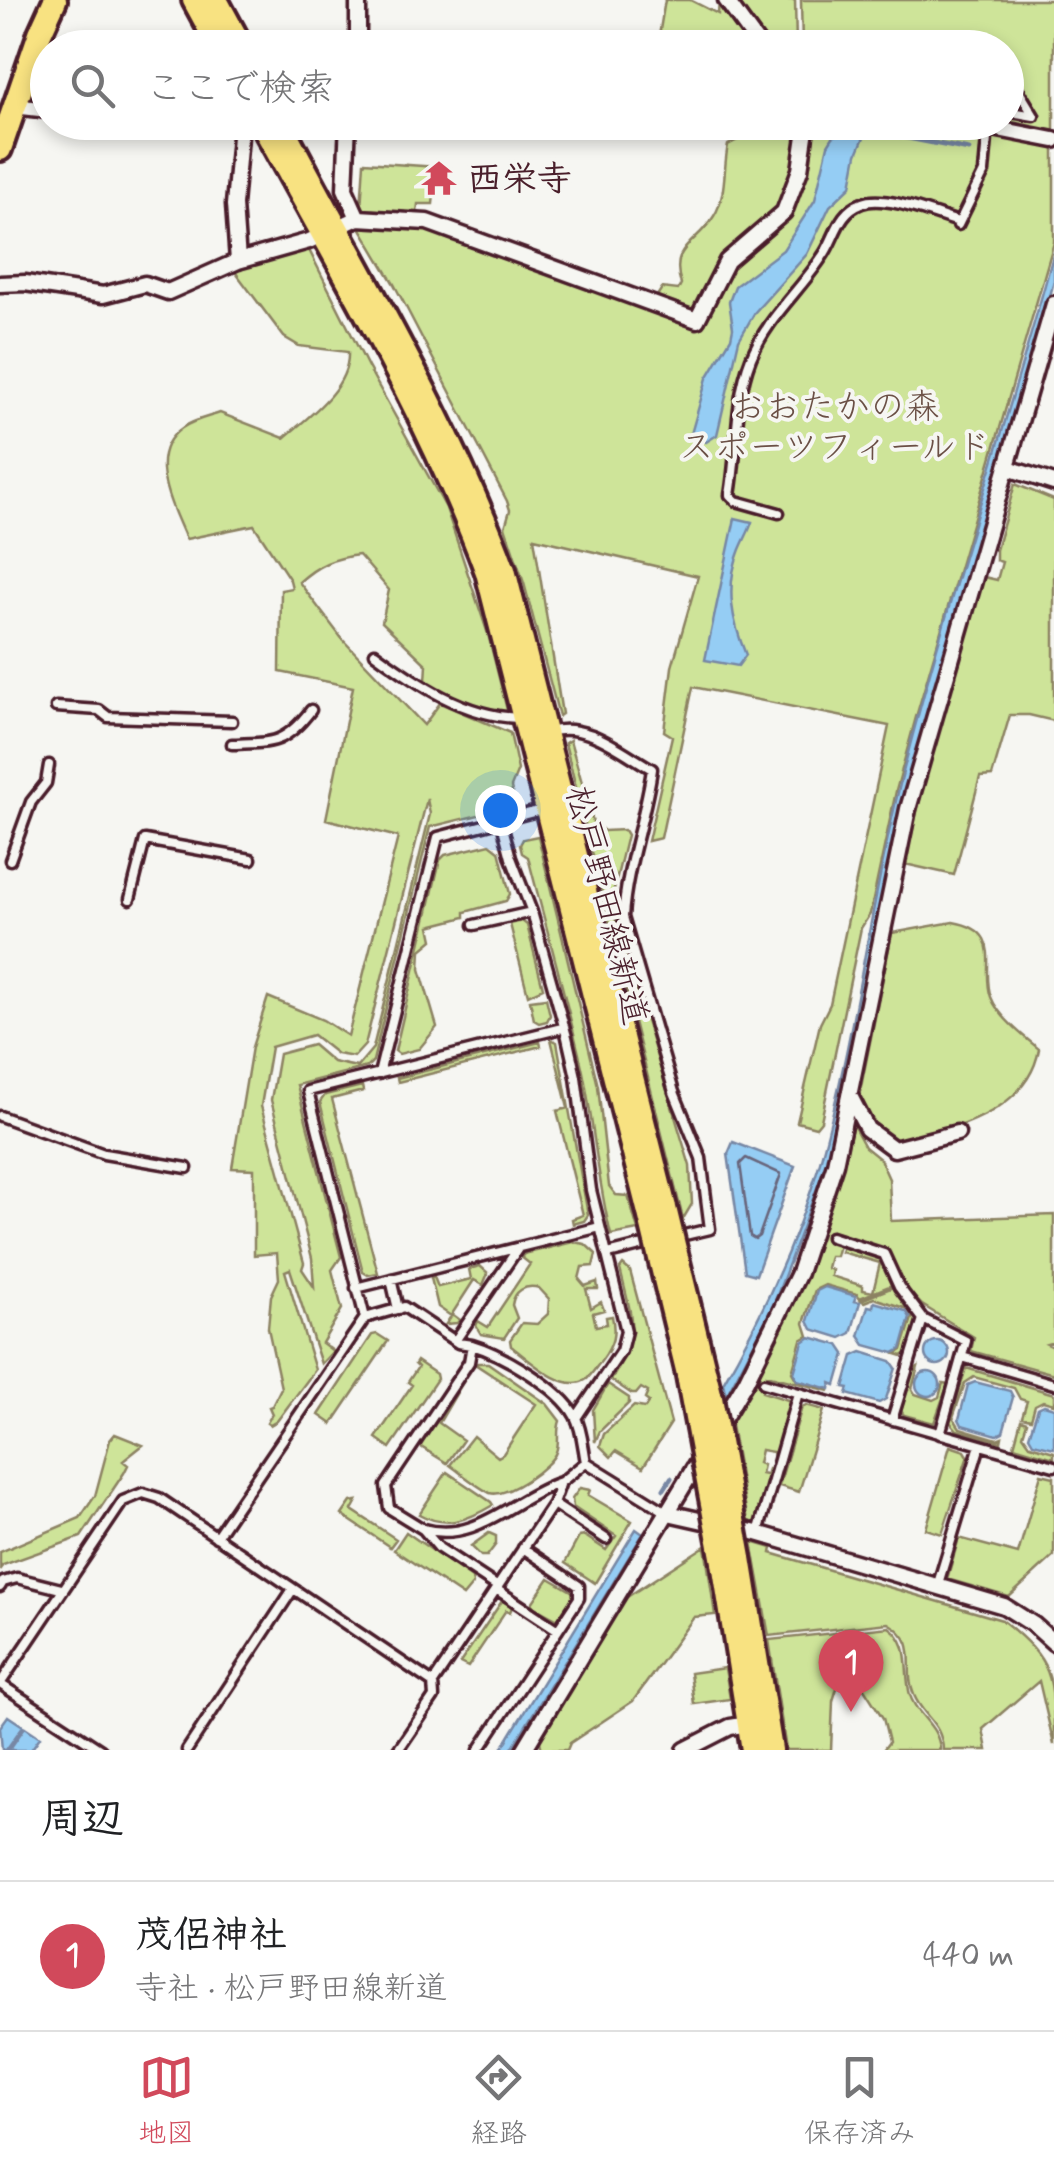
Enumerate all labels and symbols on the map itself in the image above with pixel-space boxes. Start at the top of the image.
place label: 西栄寺 [467,157,572,203]
temple icon: 西栄寺 [420,159,458,197]
park label: おおたかの森 スポーツフィールド [679,385,991,471]
street label: 松戸野田線新道 [554,781,658,1030]
your location [475,785,526,836]
pin: 1 [818,1630,884,1712]

